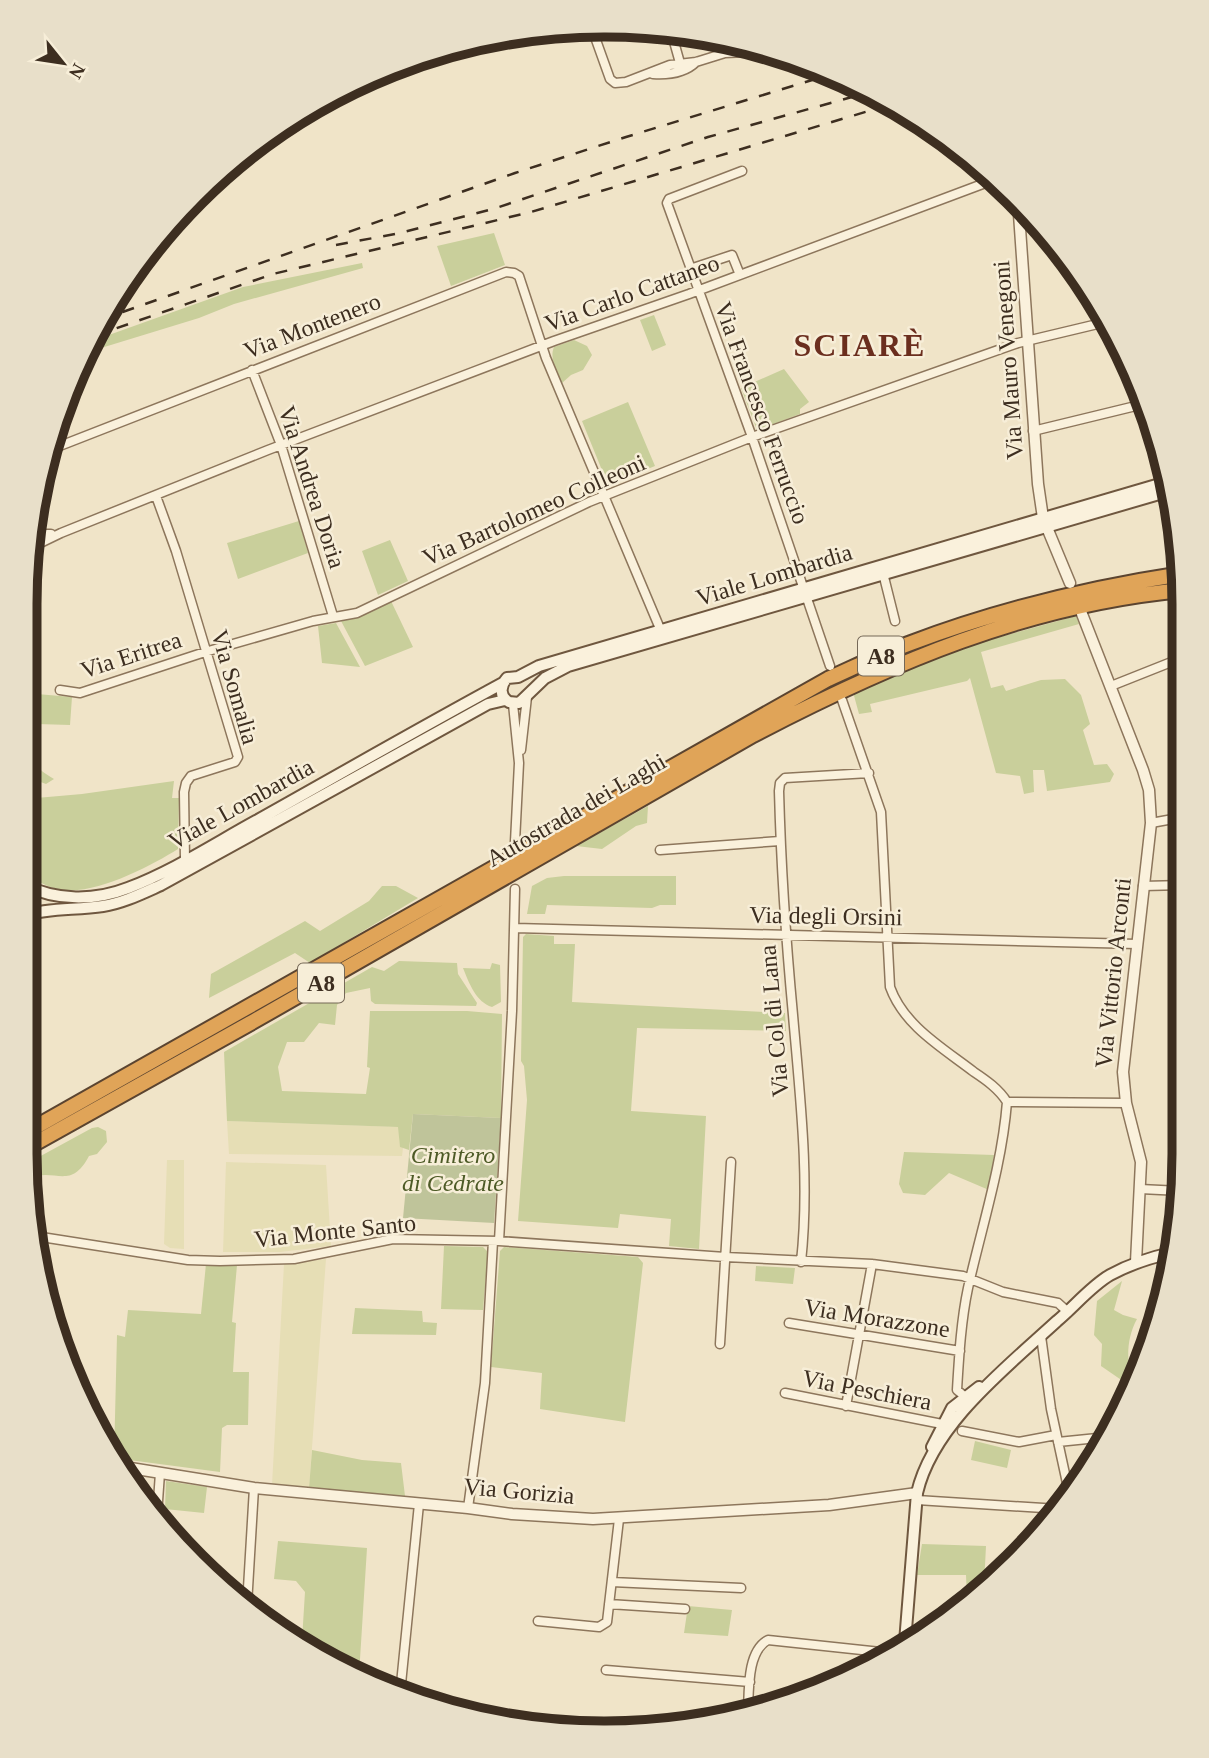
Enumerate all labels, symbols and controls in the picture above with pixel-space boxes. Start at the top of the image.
north arrow [28,28,98,98]
text: N [65,60,90,83]
street label: Via Carlo Cattaneo [541,249,723,337]
street label: Via Mauro Venegoni [988,259,1028,460]
street label: Via Montenero [240,288,384,364]
street label: Via Francesco Ferruccio [710,298,814,528]
district label: SCIARÈ [794,327,926,363]
street label: Via Andrea Doria [273,403,351,572]
street label: Via Bartolomeo Colleoni [419,449,650,571]
street label: Viale Lombardia [693,539,856,611]
street label: Via Eritrea [77,626,185,684]
street label: Via Somalia [206,627,264,748]
road number: A8 [858,636,904,676]
street label: Autostrada dei Laghi [482,748,671,872]
street label: Viale Lombardia [164,753,318,855]
street label: Via Vittorio Arconti [1090,876,1136,1069]
street label: Via degli Orsini [749,902,903,930]
street label: Via Col di Lana [754,944,794,1098]
road number: A8 [298,964,344,1002]
park label: Cimitero di Cedrate [402,1142,504,1196]
street label: Via Monte Santo [253,1210,417,1252]
street label: Via Morazzone [802,1294,952,1342]
street label: Via Peschiera [800,1365,934,1415]
street label: Via Gorizia [462,1473,576,1509]

